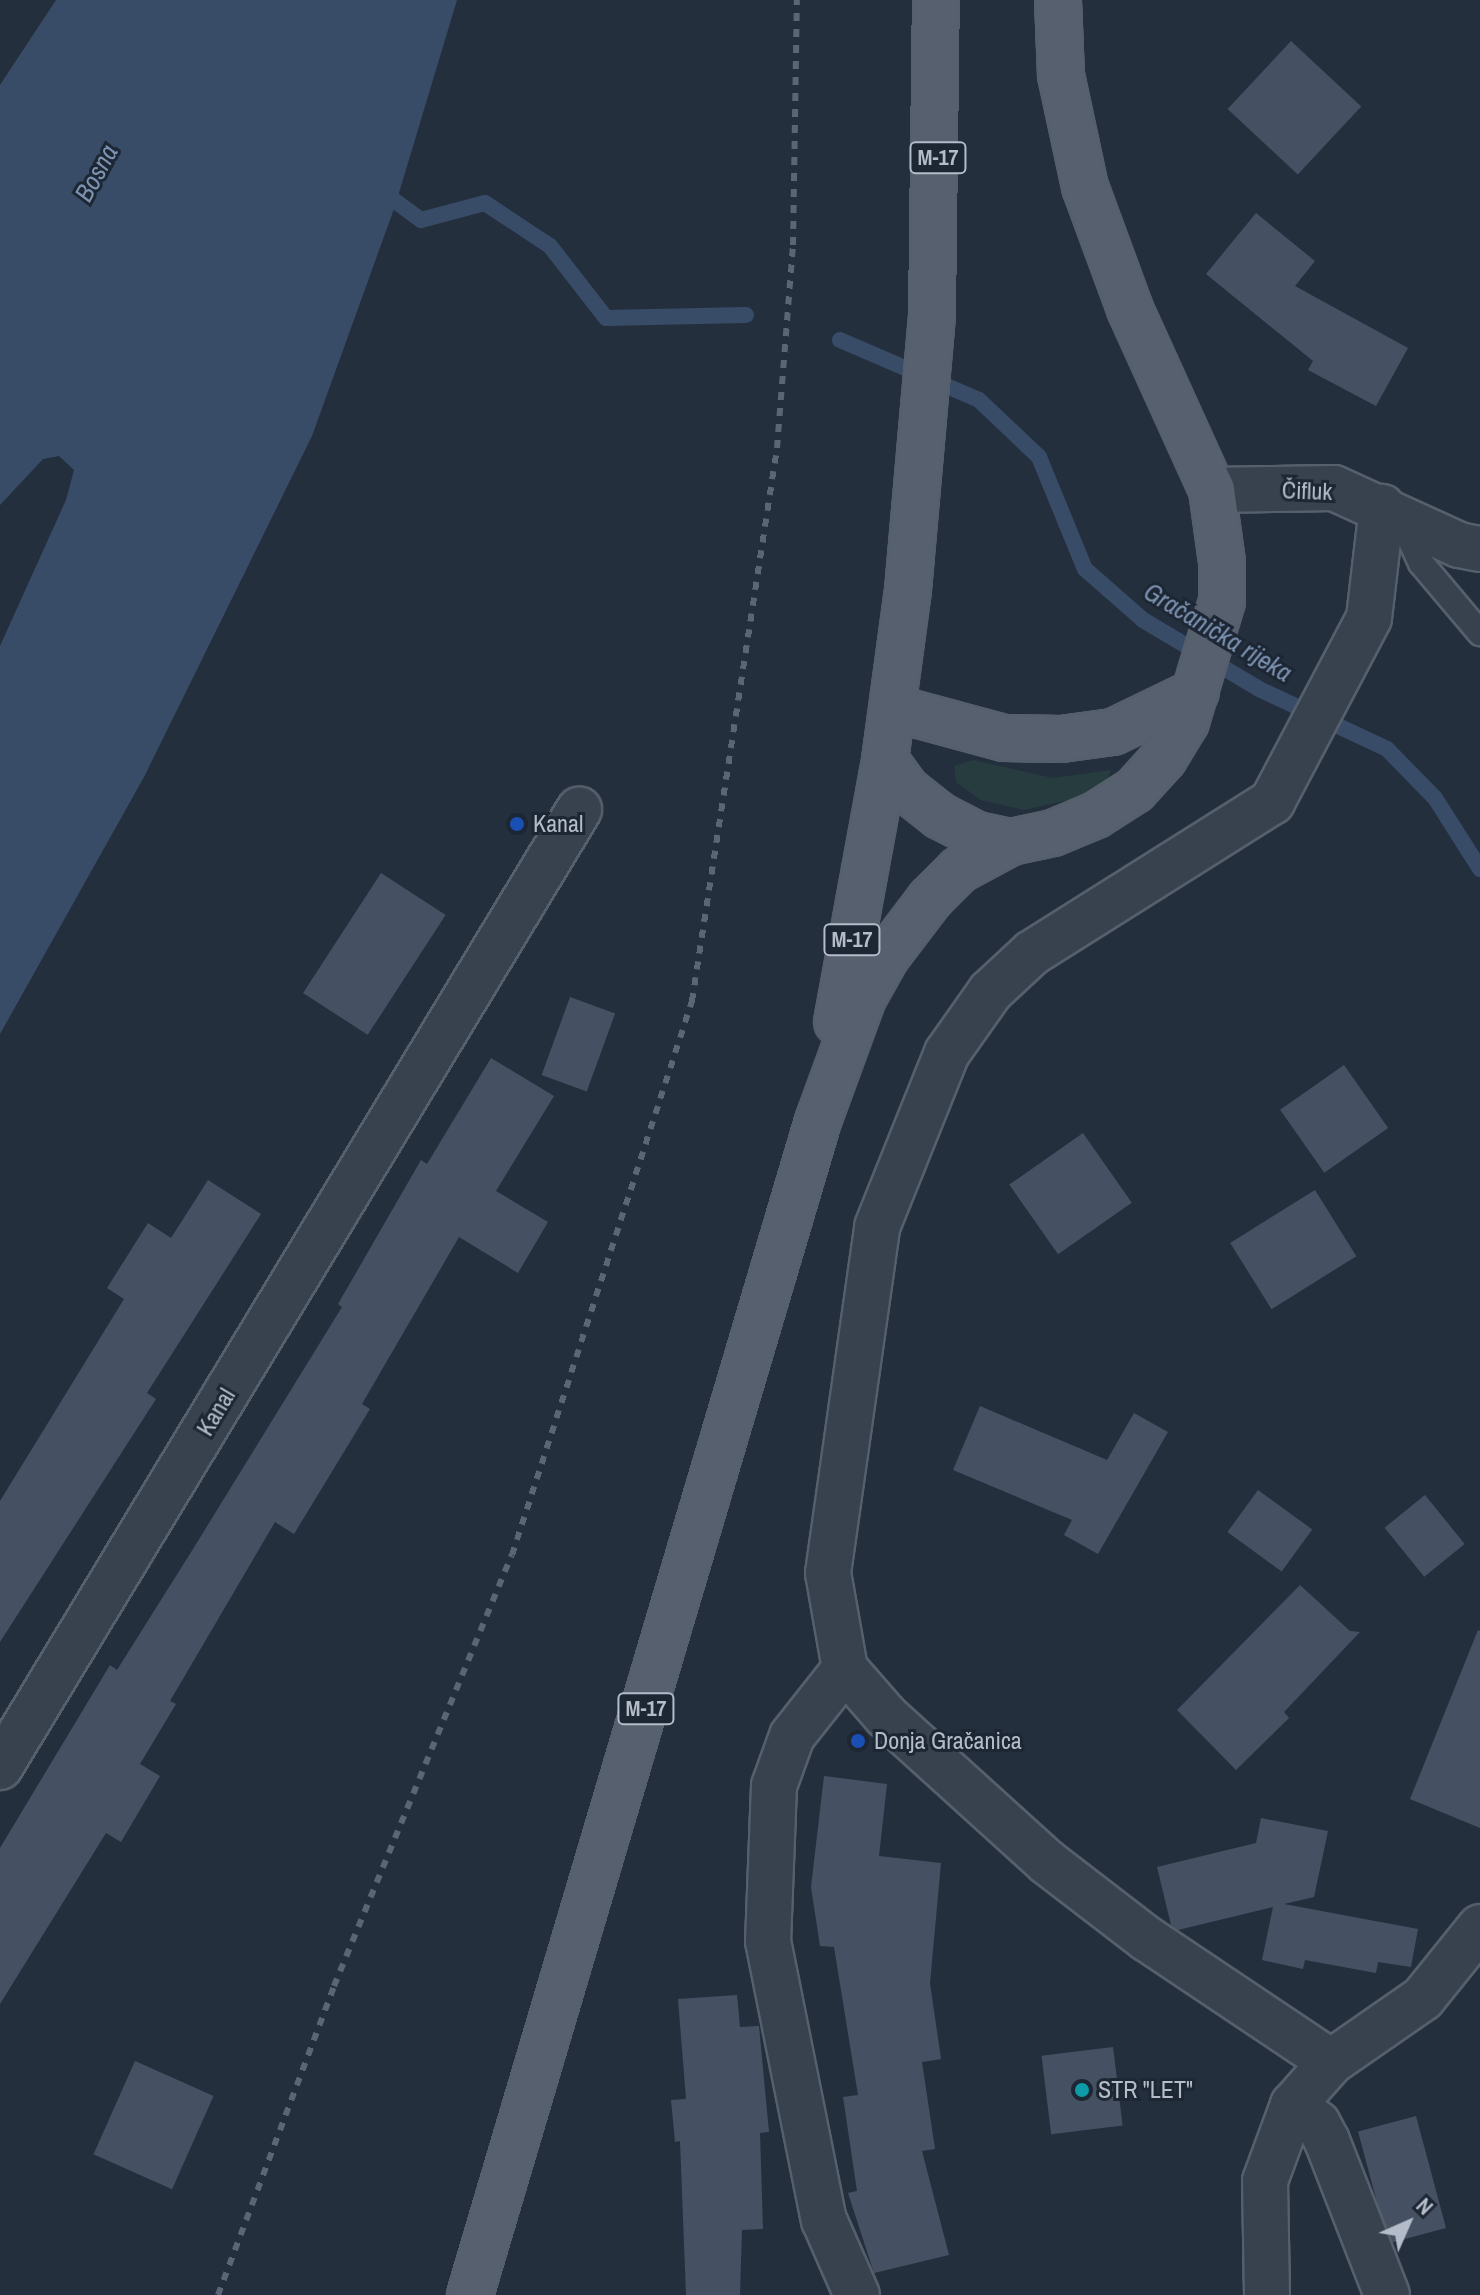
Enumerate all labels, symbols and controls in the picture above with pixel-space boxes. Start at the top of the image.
water label: Bosna [68,139,124,207]
road number: M-17 [908,140,968,176]
street label: Čifluk [1281,476,1333,506]
water label: Gračanička rijeka [1138,576,1298,688]
place label: Kanal [533,810,583,838]
marker: Kanal [508,815,526,833]
road number: M-17 [822,922,882,958]
street label: Kanal [191,1383,241,1441]
road number: M-17 [616,1691,676,1727]
place label: Donja Gračanica [874,1727,1022,1755]
marker: Donja Gračanica [849,1732,867,1750]
place label: STR "LET" [1098,2076,1193,2104]
marker: STR "LET" [1073,2081,1091,2099]
north arrow [1368,2183,1448,2263]
text: N [1410,2191,1440,2221]

